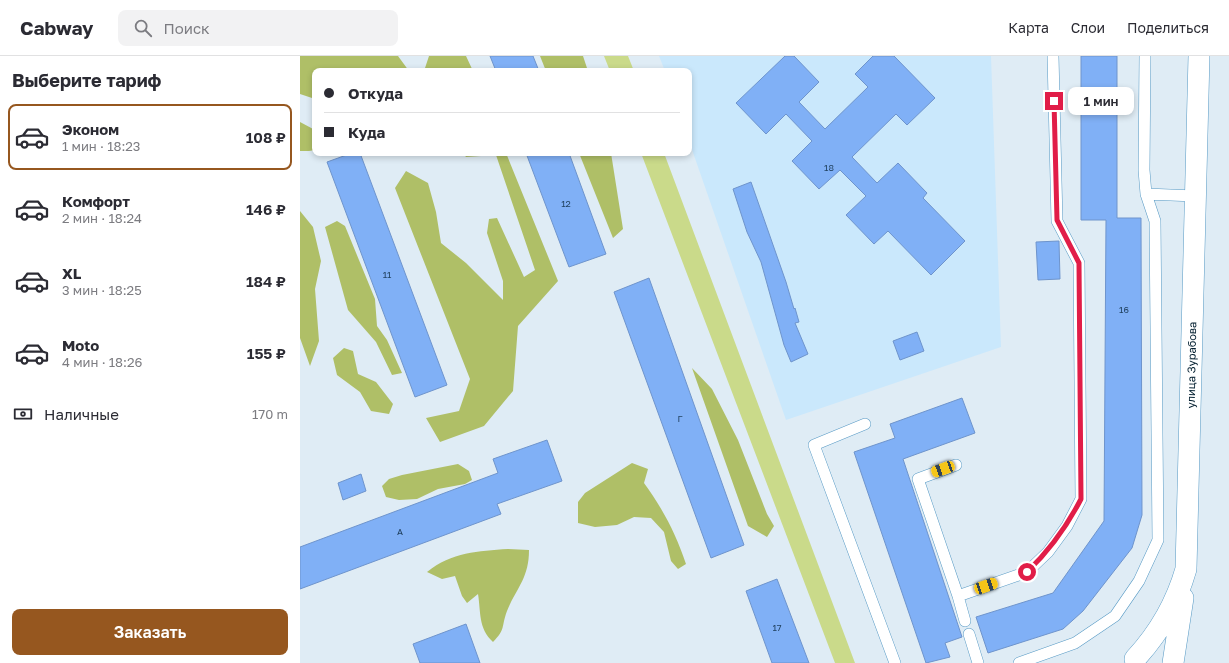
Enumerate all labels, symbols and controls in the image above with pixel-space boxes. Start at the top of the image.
search box [118,10,398,46]
text: Cabway [20,16,94,39]
icon: search [132,17,154,39]
text: Поиск [164,19,210,37]
text: Карта [1008,19,1049,36]
text: Слои [1071,19,1105,36]
text: Поделиться [1127,19,1209,36]
text: Выберите тариф [12,69,161,91]
text: Откуда [348,84,403,102]
callout: 1 мин [1068,87,1134,115]
route end [1045,92,1063,110]
text: 1 мин [1083,93,1119,109]
icon: car [14,119,50,155]
text: Эконом [62,120,119,138]
text: Куда [348,123,385,141]
text: 108 ₽ [246,128,286,146]
text: 1 мин · 18:23 [62,138,140,154]
house number: 18 [824,162,834,173]
icon: car [14,191,50,227]
text: Комфорт [62,192,130,210]
house number: 12 [561,198,571,209]
text: 146 ₽ [246,200,286,218]
text: 2 мин · 18:24 [62,210,142,226]
icon: car [14,263,50,299]
text: XL [62,264,81,282]
house number: 11 [383,269,392,280]
text: 184 ₽ [246,272,286,290]
text: 3 мин · 18:25 [62,282,142,298]
house number: 16 [1119,304,1129,315]
street label: улица Зурабова [1184,322,1198,408]
icon: car [14,335,50,371]
text: Moto [62,336,99,354]
text: 155 ₽ [247,344,286,362]
text: 4 мин · 18:26 [62,354,142,370]
icon: cash [12,403,34,425]
text: Наличные [44,405,119,423]
text: 170 m [252,406,288,422]
house number: Г [677,413,683,424]
car [930,459,956,479]
house number: А [397,526,403,537]
route start [1018,563,1036,581]
car [973,576,999,596]
button: Заказать [12,609,288,655]
house number: 17 [772,622,782,633]

